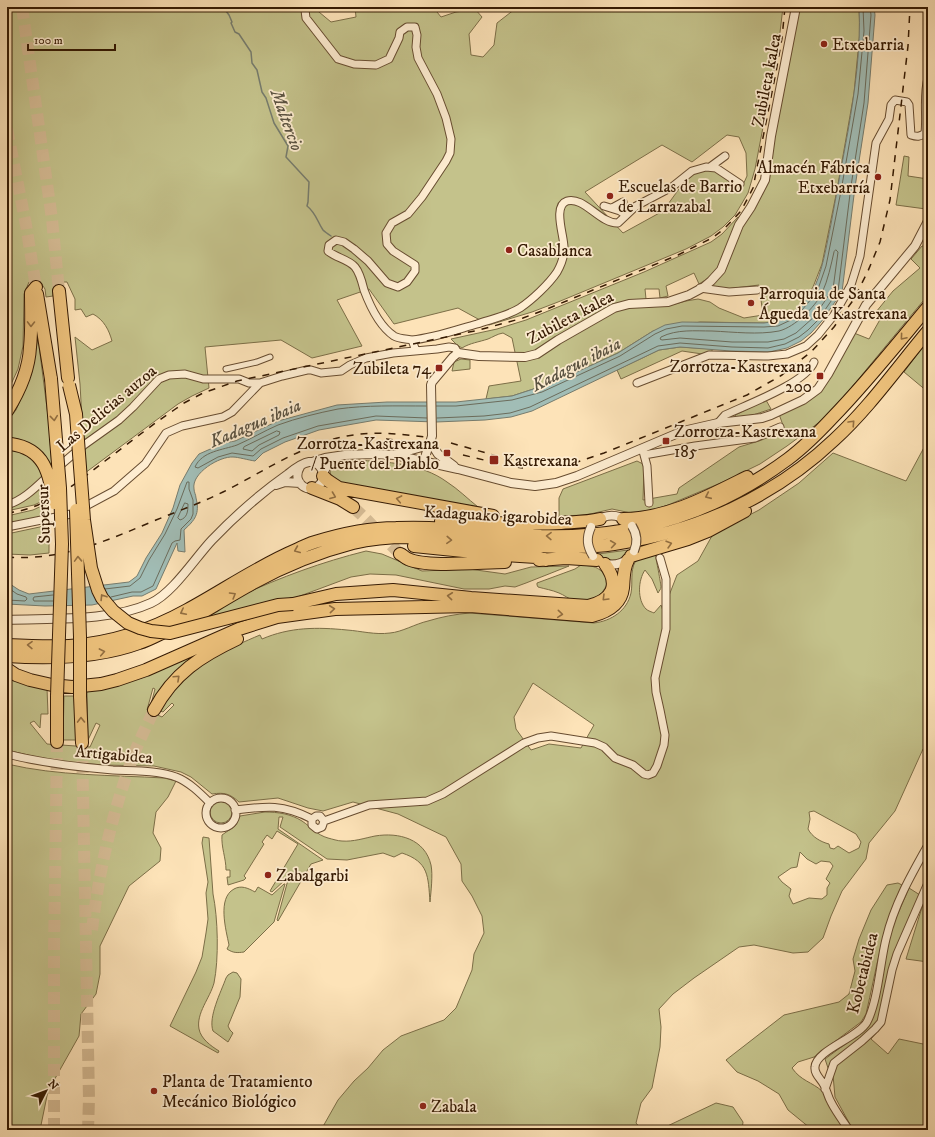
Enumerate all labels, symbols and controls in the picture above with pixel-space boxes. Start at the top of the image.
scale bar [28,26,115,52]
street label: Zubileta kalea [747,31,787,129]
text: 100 m [34,33,63,48]
place label: Etxebarria [832,34,905,56]
marker: Etxebarria [819,39,829,49]
water label: Maltercio [264,85,307,154]
place label: Almacén Fábrica Etxebarría [757,157,871,199]
marker: Almacén Fábrica Etxebarría [873,172,883,182]
place label: Escuelas de Barrio de Larrazabal [618,176,742,218]
marker: Escuelas de Barrio de Larrazabal [605,191,615,201]
place label: Casablanca [517,240,593,262]
marker: Casablanca [504,245,514,255]
place label: Parroquia de Santa Águeda de Kastrexana [759,283,908,325]
street label: Zubileta kalea [523,286,618,350]
marker: Parroquia de Santa Águeda de Kastrexana [746,298,756,308]
one-way arrow [27,321,35,327]
one-way arrow [900,332,907,340]
water label: Kadagua ibaia [527,333,625,397]
place label: Zorrotza-Kastrexana 200 [670,356,813,398]
place label: Zubileta 74 [353,358,432,380]
street label: Las Delicias auzoa [52,360,162,457]
marker: Zubileta 74 [434,363,444,373]
marker: Zorrotza-Kastrexana 200 [815,371,825,381]
water label: Kadagua ibaia [205,395,305,454]
one-way arrow [50,415,59,421]
one-way arrow [847,420,854,427]
place label: Zorrotza-Kastrexana 185 [674,421,817,463]
place label: Zorrotza-Kastrexana / Puente del Diablo [297,433,440,475]
marker: Zorrotza-Kastrexana 185 [661,436,671,446]
marker: Zorrotza-Kastrexana / Puente del Diablo [442,448,452,458]
place label: Kastrexana [503,450,579,472]
marker: Kastrexana [488,454,500,466]
street label: Supersur [32,483,56,544]
one-way arrow [329,491,336,499]
one-way arrow [704,491,712,499]
one-way arrow [396,495,402,504]
street label: Kadaguako igarobidea [423,501,573,531]
one-way arrow [546,532,552,540]
one-way arrow [446,535,452,544]
one-way arrow [610,540,616,549]
one-way arrow [665,540,672,549]
one-way arrow [293,545,301,553]
one-way arrow [73,556,82,562]
one-way arrow [229,592,236,599]
one-way arrow [447,592,453,601]
one-way arrow [100,594,107,601]
one-way arrow [602,594,610,601]
one-way arrow [329,605,335,614]
one-way arrow [179,607,187,615]
one-way arrow [557,609,563,618]
one-way arrow [27,641,33,649]
one-way arrow [99,649,105,657]
one-way arrow [172,676,179,683]
one-way arrow [77,717,85,723]
street label: Artigabidea [74,741,154,769]
place label: Zabalgarbi [276,865,349,887]
marker: Zabalgarbi [263,870,273,880]
street label: Kobetabidea [842,930,884,1016]
north arrow [26,1071,66,1111]
place label: Planta de Tratamiento Mecánico Biológico [162,1071,312,1113]
text: N [44,1077,61,1093]
marker: Planta de Tratamiento Mecánico Biológico [149,1086,159,1096]
place label: Zabala [431,1096,477,1118]
marker: Zabala [418,1101,428,1111]

